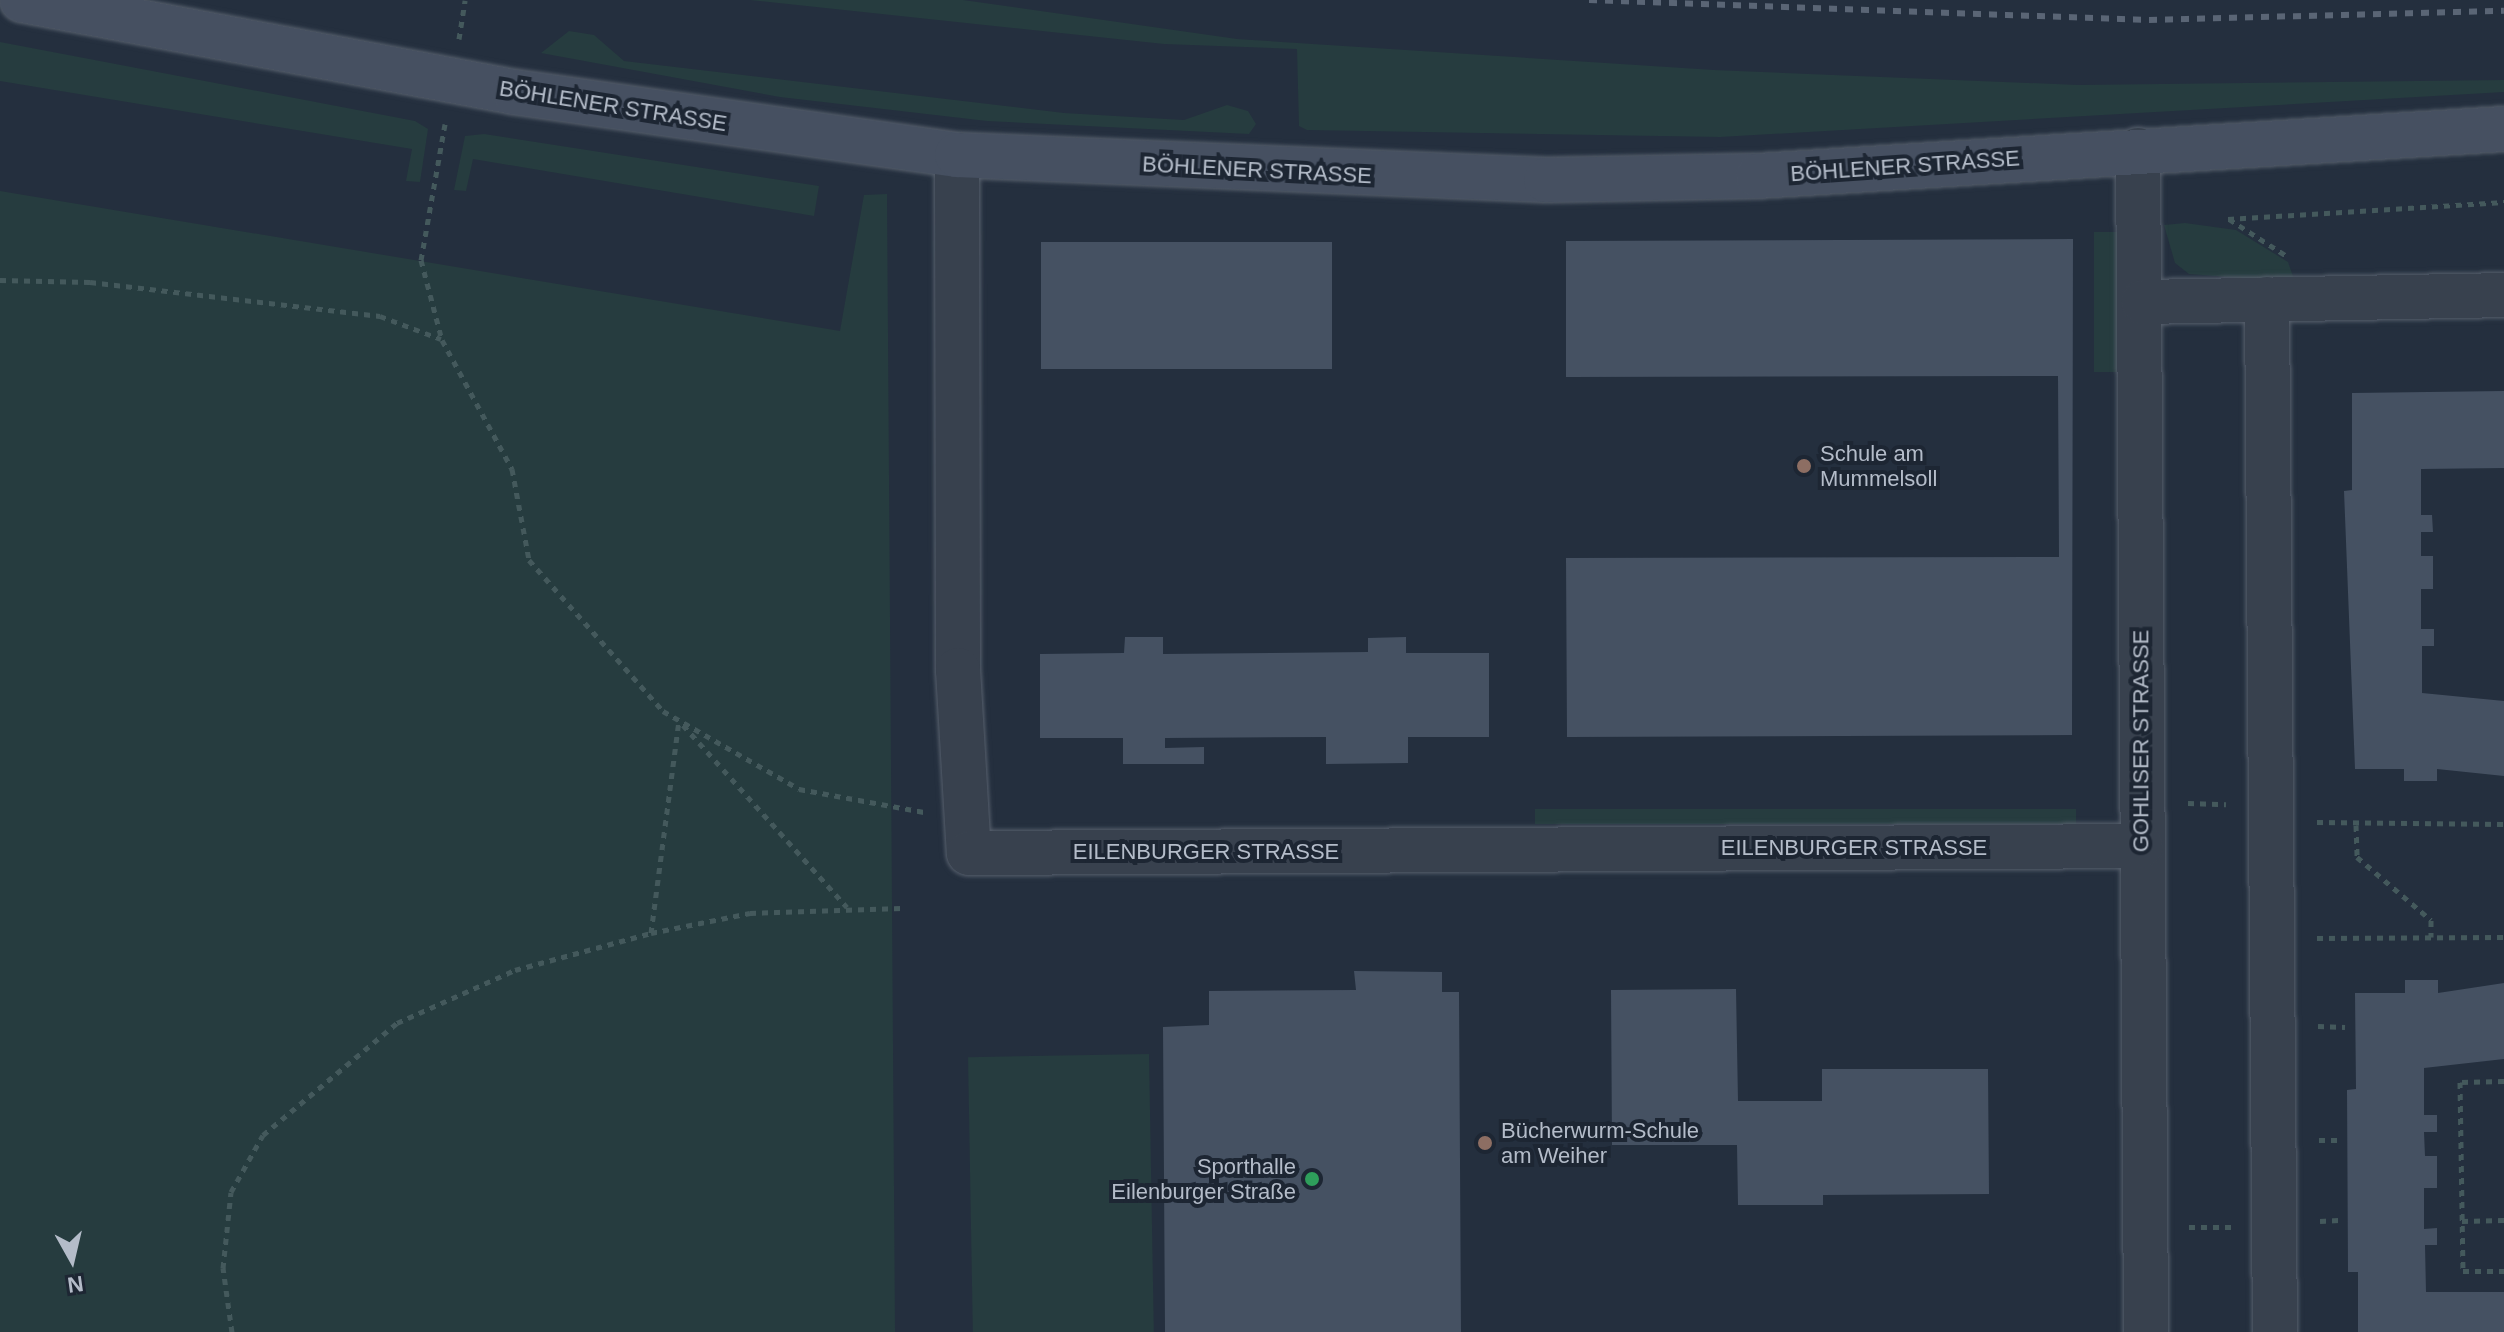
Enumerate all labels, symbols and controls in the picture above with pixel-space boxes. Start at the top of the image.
street label: BÖHLENER STRASSE [497,75,729,137]
street label: BÖHLENER STRASSE [1789,145,2021,187]
street label: BÖHLENER STRASSE [1142,151,1372,189]
place label: Schule am Mummelsoll [1820,440,1937,492]
marker: Schule am Mummelsoll [1795,457,1813,475]
street label: GOHLISER STRASSE [2128,630,2154,852]
street label: EILENBURGER STRASSE [1721,835,1987,861]
street label: EILENBURGER STRASSE [1073,839,1339,865]
place label: Bücherwurm-Schule am Weiher [1501,1117,1699,1168]
marker: Bücherwurm-Schule am Weiher [1476,1134,1494,1152]
place label: Sporthalle Eilenburger Straße [1111,1153,1296,1204]
marker: Sporthalle Eilenburger Straße [1303,1170,1321,1188]
north arrow [32,1220,112,1300]
text: N [66,1271,85,1298]

